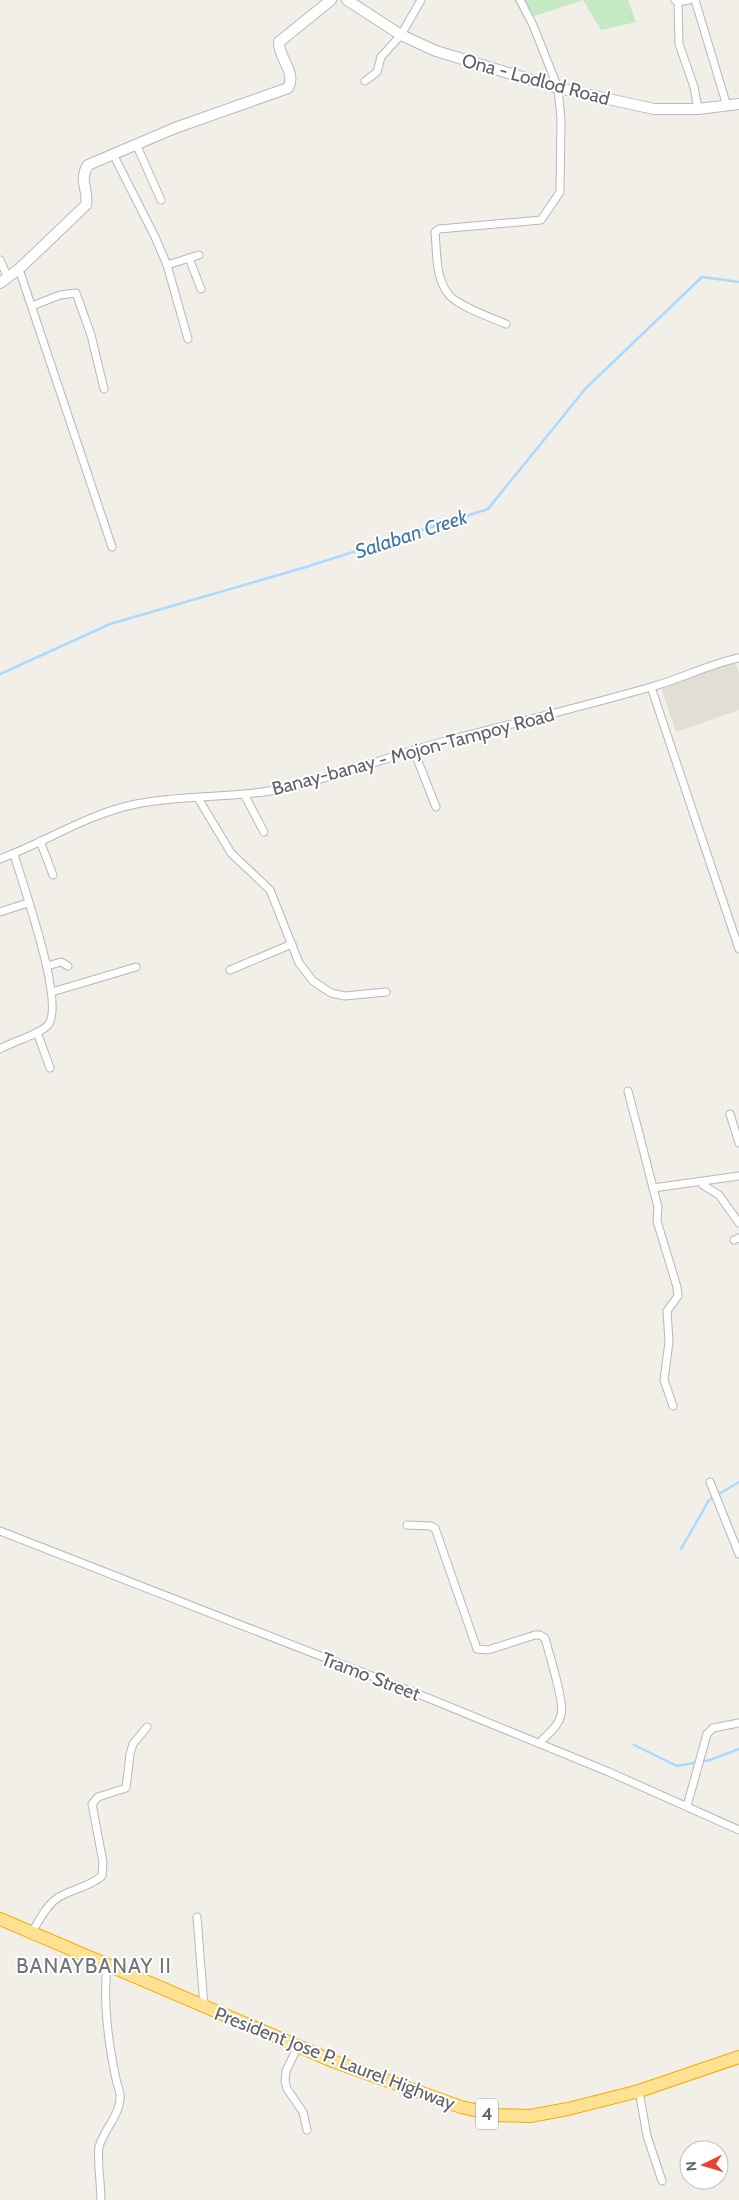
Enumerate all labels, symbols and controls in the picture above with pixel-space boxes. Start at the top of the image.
street label: Ona - Lodlod Road [459,49,612,110]
water label: Salaban Creek [352,504,472,563]
street label: Banay-banay - Mojon-Tampoy Road [269,703,557,800]
street label: Tramo Street [318,1647,424,1706]
district label: BANAYBANAY II [16,1953,172,1978]
street label: President Jose P. Laurel Highway [211,2002,459,2115]
road number: 4 [476,2098,498,2130]
north arrow [679,2140,729,2190]
text: N [682,2160,700,2172]

